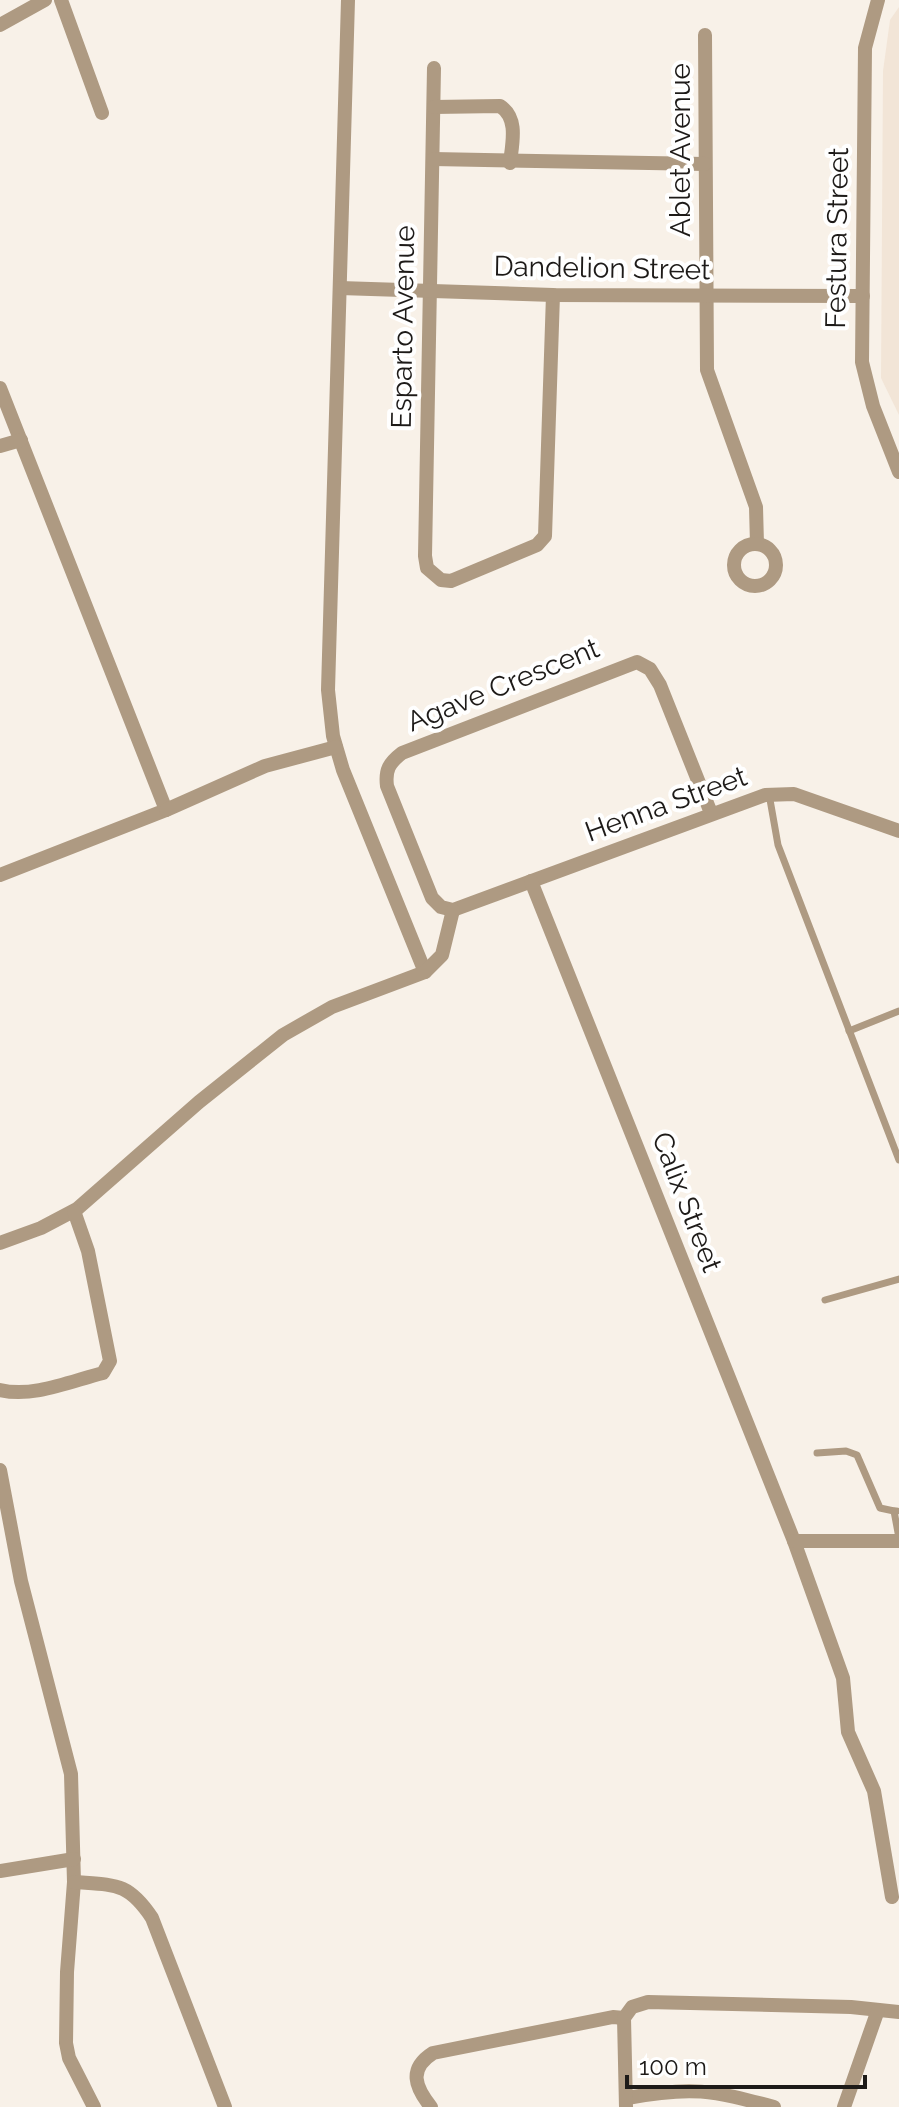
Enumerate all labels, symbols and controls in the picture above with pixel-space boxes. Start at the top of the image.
street label: Ablet Avenue [664,63,697,237]
street label: Festura Street [819,146,855,329]
street label: Esparto Avenue [385,225,421,429]
street label: Dandelion Street [493,250,711,286]
street label: Agave Crescent [402,631,605,739]
street label: Henna Street [581,759,752,848]
street label: Calix Street [645,1127,729,1277]
scale bar [627,2039,865,2089]
text: 100 m [639,2052,707,2081]

